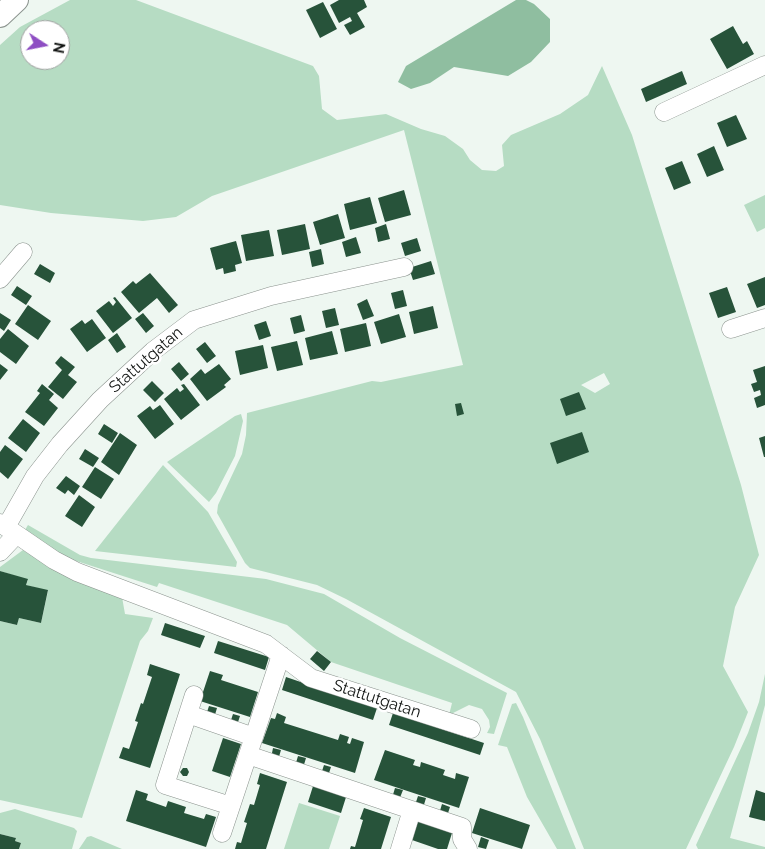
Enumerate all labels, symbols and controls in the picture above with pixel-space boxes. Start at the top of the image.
north arrow [20,20,70,70]
text: N [50,41,68,54]
street label: Stattutgatan [105,323,187,397]
street label: Stattutgatan [331,676,423,722]

